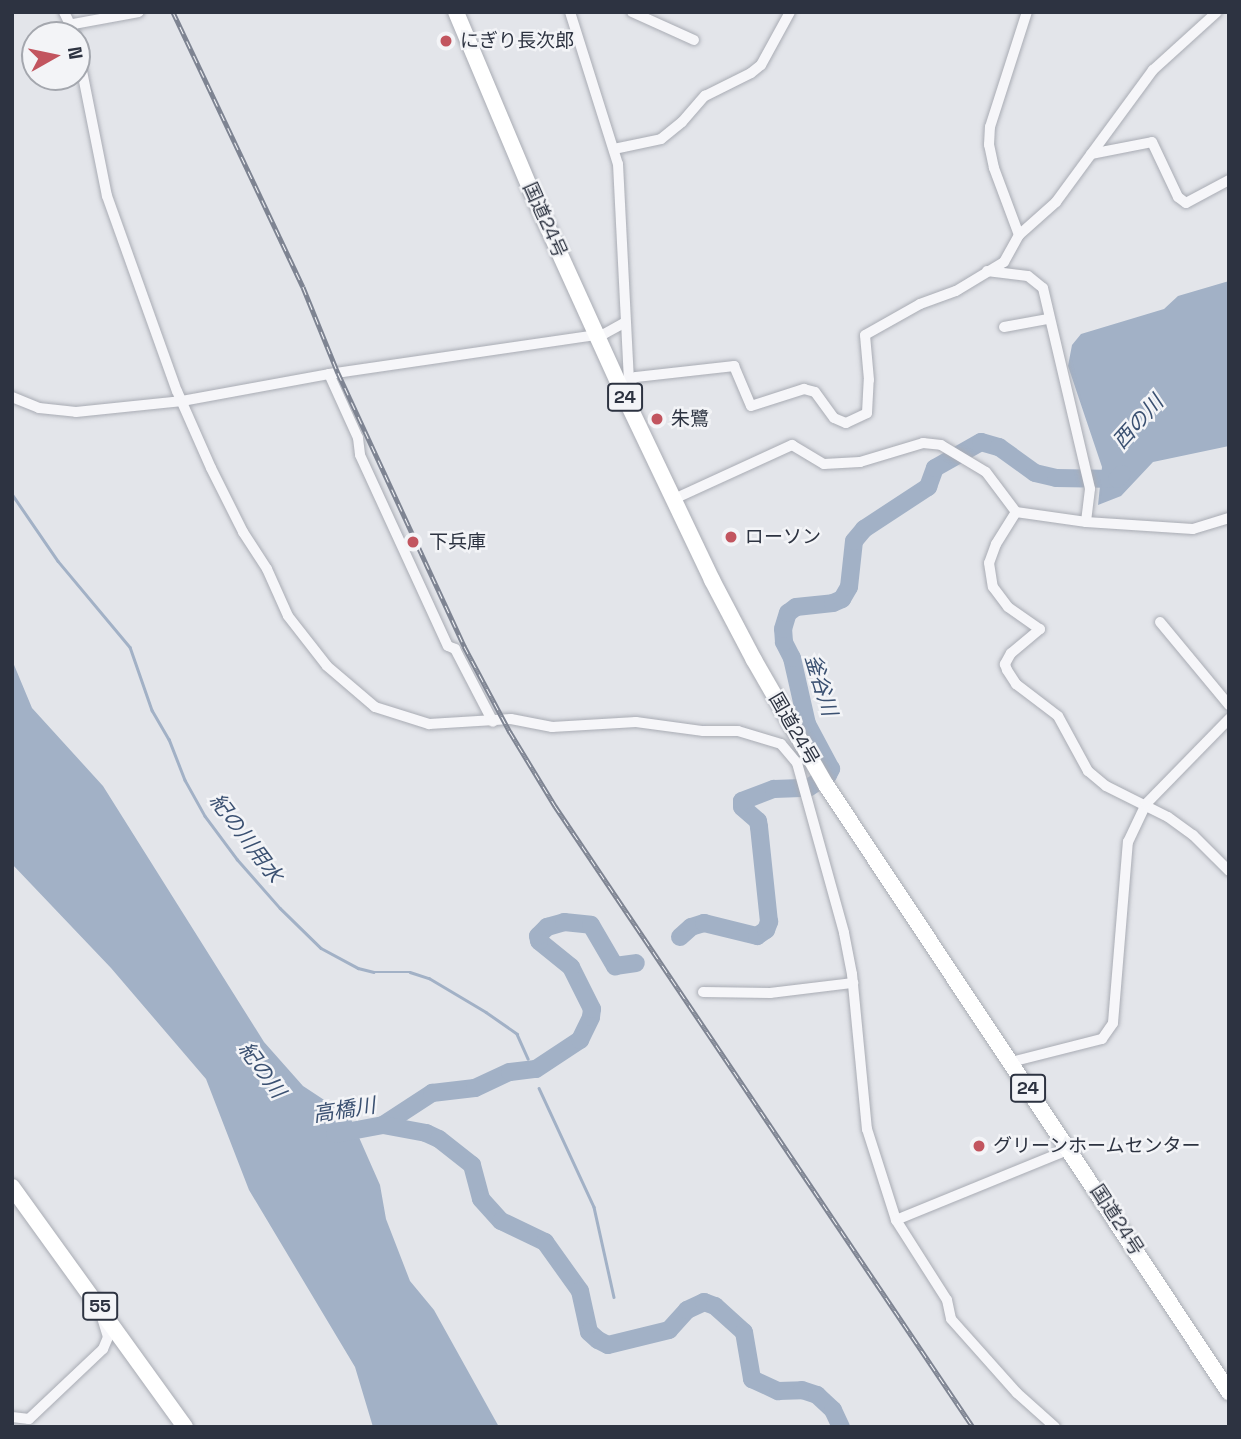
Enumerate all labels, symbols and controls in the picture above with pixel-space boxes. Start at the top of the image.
north arrow [21,21,91,91]
place label: にぎり長次郎 [460,30,574,52]
marker: にぎり長次郎 [438,33,454,49]
text: N [62,45,89,61]
street label: 国道24号 [518,179,572,261]
road number: 24 [606,382,644,412]
water label: 西の川 [1108,390,1168,454]
place label: 朱鷺 [671,408,709,430]
marker: 朱鷺 [649,411,665,427]
place label: ローソン [745,526,821,548]
marker: ローソン [723,529,739,545]
place label: 下兵庫 [429,531,486,553]
marker: 下兵庫 [403,532,423,552]
water label: 釜谷川 [800,651,842,719]
street label: 国道24号 [764,689,824,769]
water label: 紀の川用水 [204,788,288,888]
water label: 紀の川 [233,1037,291,1103]
road number: 24 [1009,1073,1047,1102]
water label: 高橋川 [311,1093,377,1127]
place label: グリーンホームセンター [993,1135,1202,1157]
marker: グリーンホームセンター [971,1138,987,1154]
street label: 国道24号 [1086,1180,1148,1260]
road number: 55 [81,1292,119,1321]

